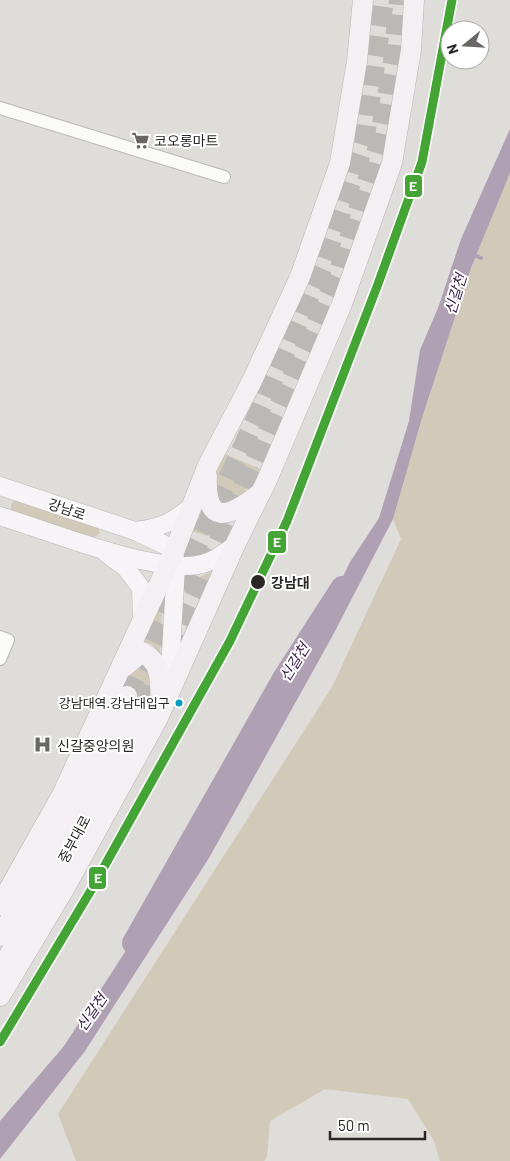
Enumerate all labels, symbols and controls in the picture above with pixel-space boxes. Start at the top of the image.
north arrow [440,20,490,70]
text: N [443,42,462,56]
supermarket icon: 코오롱마트 [130,130,150,150]
place label: 코오롱마트 [154,132,219,149]
line badge: E [404,174,423,198]
text: E [409,177,417,194]
water label: 신갈천 [440,269,470,316]
street label: 강남로 [46,495,88,523]
line badge: E [267,530,287,554]
text: E [273,533,281,550]
marker: 강남대 [249,573,267,591]
place label: 강남대 [271,574,310,591]
water label: 신갈천 [275,638,314,684]
place label: 강남대역.강남대입구 [59,695,170,711]
marker: 강남대역.강남대입구 [174,698,184,708]
hospital icon: 신갈중앙의원 [33,735,53,755]
place label: 신갈중앙의원 [57,737,134,754]
street label: 중부대로 [54,812,94,866]
line badge: E [88,866,107,890]
text: E [94,869,102,886]
water label: 신갈천 [72,988,112,1034]
scale bar [330,1108,425,1140]
text: 50 m [338,1116,370,1134]

